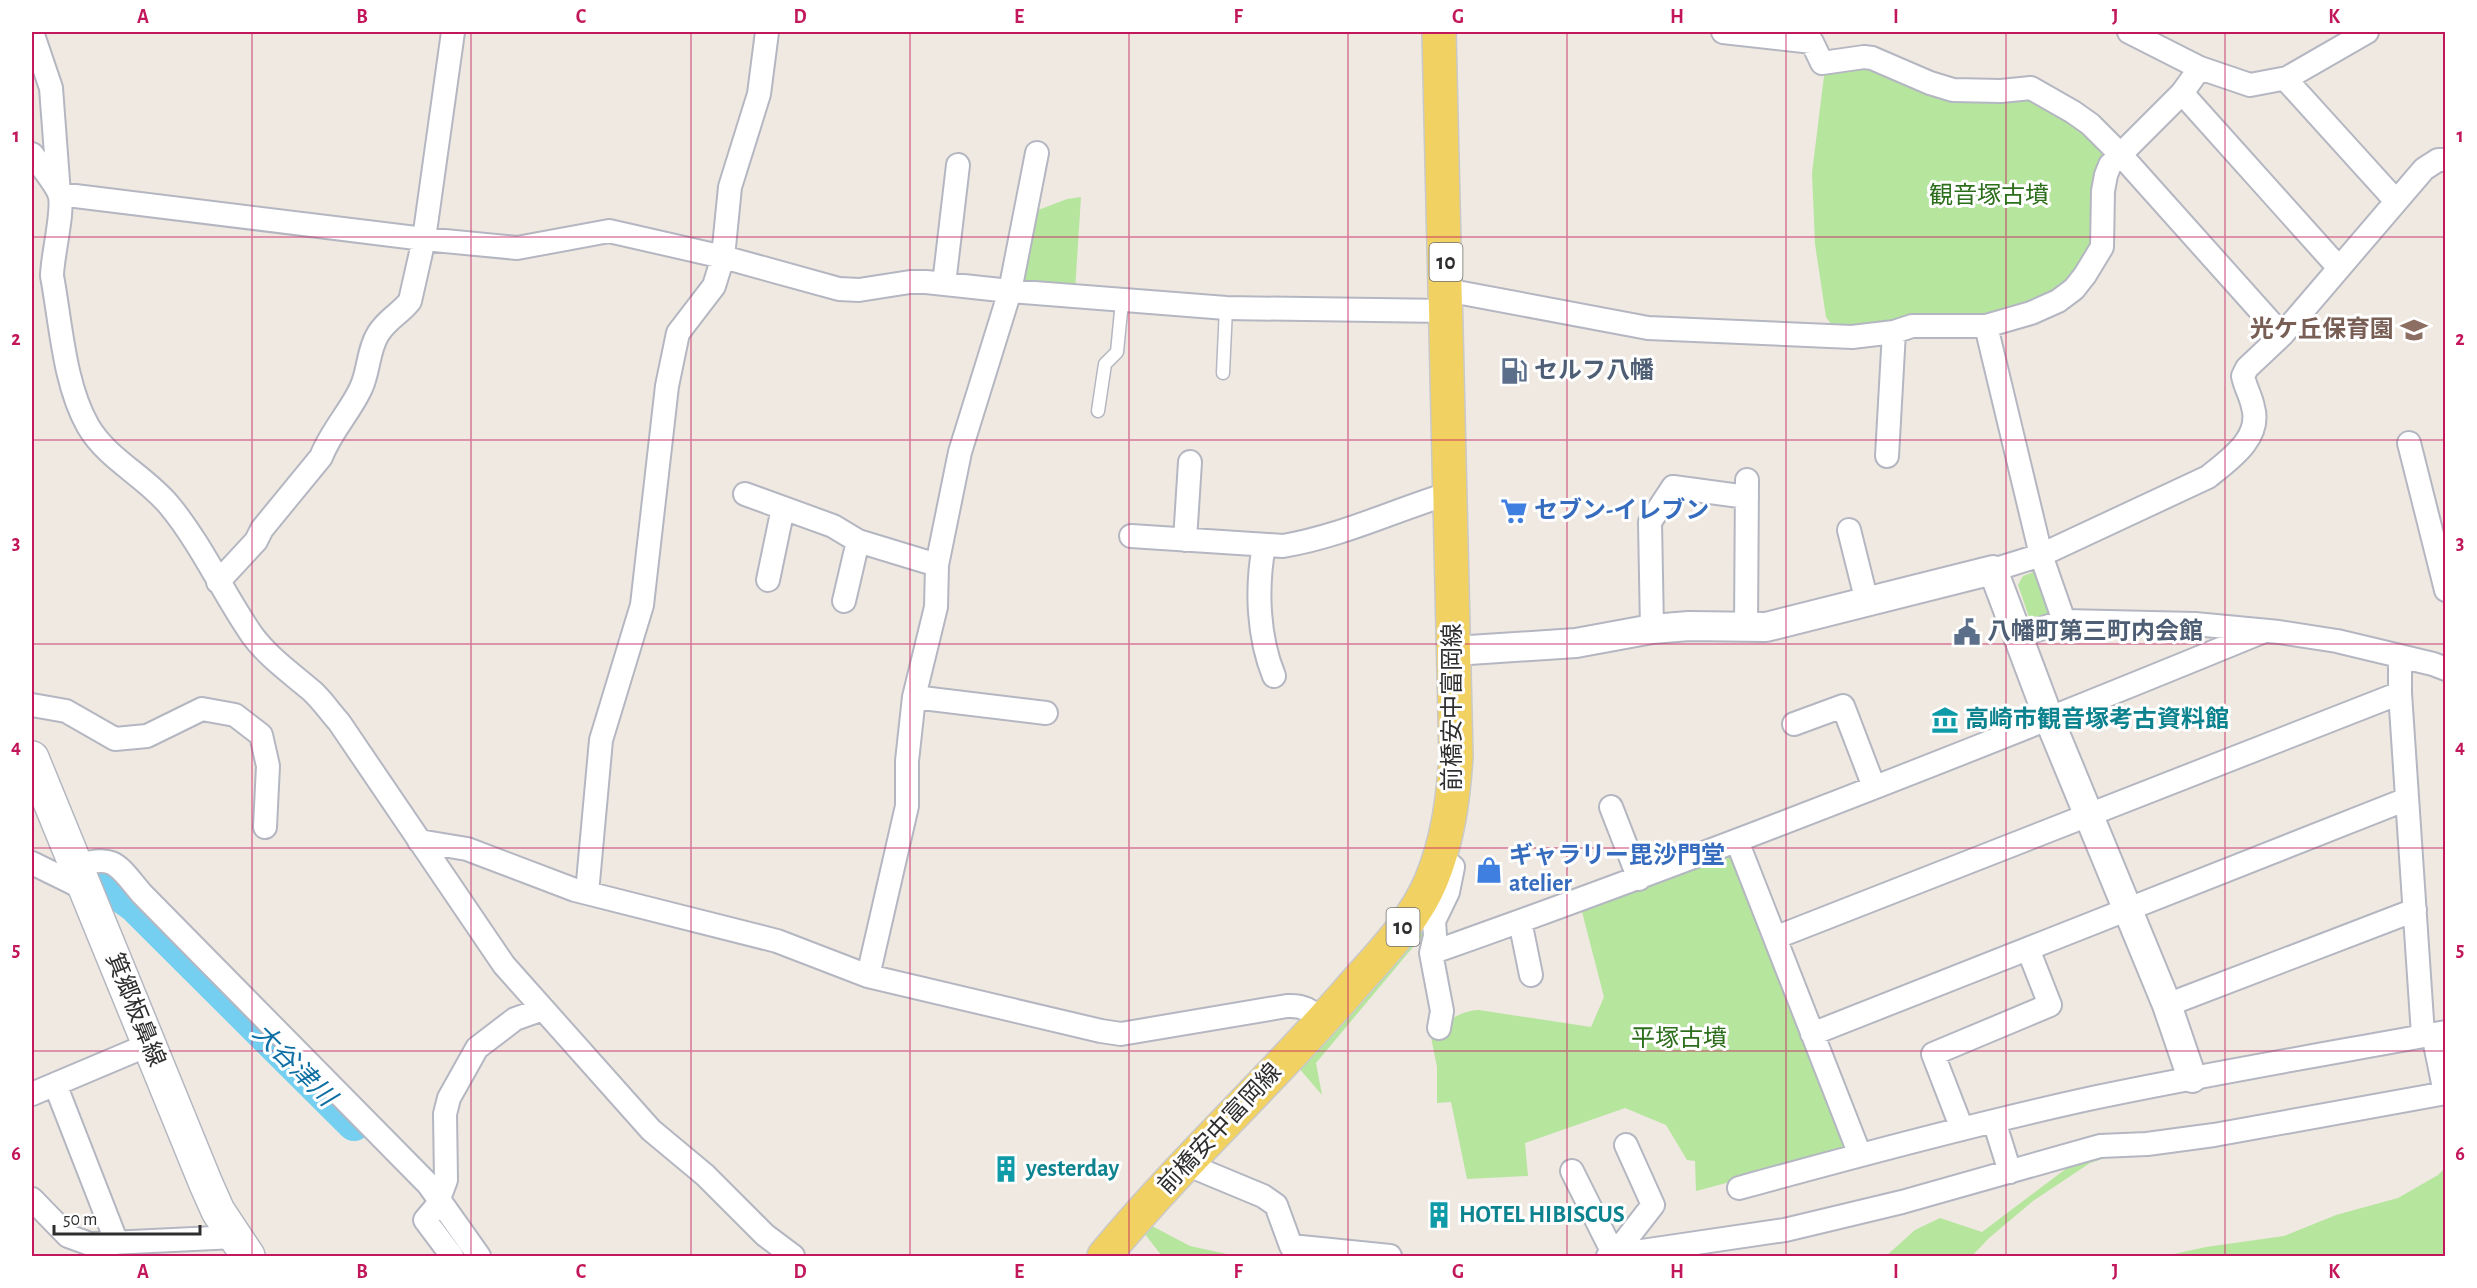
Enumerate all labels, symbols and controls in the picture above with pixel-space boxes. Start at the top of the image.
text: A [137,7,149,27]
text: B [356,7,368,27]
text: C [576,7,587,27]
text: D [793,7,807,27]
text: E [1014,7,1024,27]
text: F [1233,7,1243,27]
text: G [1452,7,1464,27]
text: H [1670,7,1684,27]
text: I [1893,7,1899,27]
text: J [2112,7,2118,27]
text: K [2328,7,2340,27]
text: 1 [12,126,20,146]
text: 1 [2456,126,2464,146]
park label: 観音塚古墳 [1929,182,2049,208]
road number: 10 [1430,243,1462,281]
school or university icon: 光ケ丘保育園 [2399,315,2429,345]
place label: 光ケ丘保育園 [2250,316,2394,342]
text: 2 [11,329,21,349]
text: 2 [2455,329,2465,349]
fuel station icon: セルフ八幡 [1499,356,1529,386]
place label: セルフ八幡 [1534,357,1654,383]
supermarket icon: セブン-イレブン [1499,496,1529,526]
place label: セブン-イレブン [1534,497,1709,523]
text: 3 [12,533,20,553]
text: 3 [2456,533,2464,553]
public building icon: 八幡町第三町内会館 [1952,617,1982,647]
place label: 八幡町第三町内会館 [1987,618,2203,644]
street label: 前橋安中富岡線 [1439,623,1465,791]
museum icon: 高崎市観音塚考古資料館 [1930,705,1960,735]
place label: 高崎市観音塚考古資料館 [1965,706,2229,732]
text: 4 [11,737,21,757]
text: 4 [2455,737,2465,757]
place label: ギャラリー毘沙門堂 atelier [1509,842,1725,896]
shop icon: ギャラリー毘沙門堂 atelier [1474,855,1504,885]
road number: 10 [1386,908,1420,946]
text: 5 [12,940,20,960]
text: 5 [2456,940,2464,960]
street label: 箕郷板鼻線 [101,949,170,1070]
water label: 大谷津川 [248,1018,343,1113]
park label: 平塚古墳 [1631,1025,1727,1051]
street label: 前橋安中富岡線 [1152,1058,1286,1199]
text: 6 [11,1144,21,1164]
text: 6 [2455,1144,2465,1164]
building icon: yesterday [991,1154,1021,1184]
place label: yesterday [1025,1157,1120,1181]
scale bar [54,1198,200,1236]
building icon: HOTEL HIBISCUS [1424,1200,1454,1230]
place label: HOTEL HIBISCUS [1459,1203,1625,1227]
text: 50 m [63,1211,97,1229]
text: A [137,1262,149,1282]
text: B [356,1262,368,1282]
text: C [576,1262,587,1282]
text: D [793,1262,807,1282]
text: E [1014,1262,1024,1282]
text: F [1233,1262,1243,1282]
text: G [1452,1262,1464,1282]
text: H [1670,1262,1684,1282]
text: I [1893,1262,1899,1282]
text: J [2112,1262,2118,1282]
text: K [2328,1262,2340,1282]

